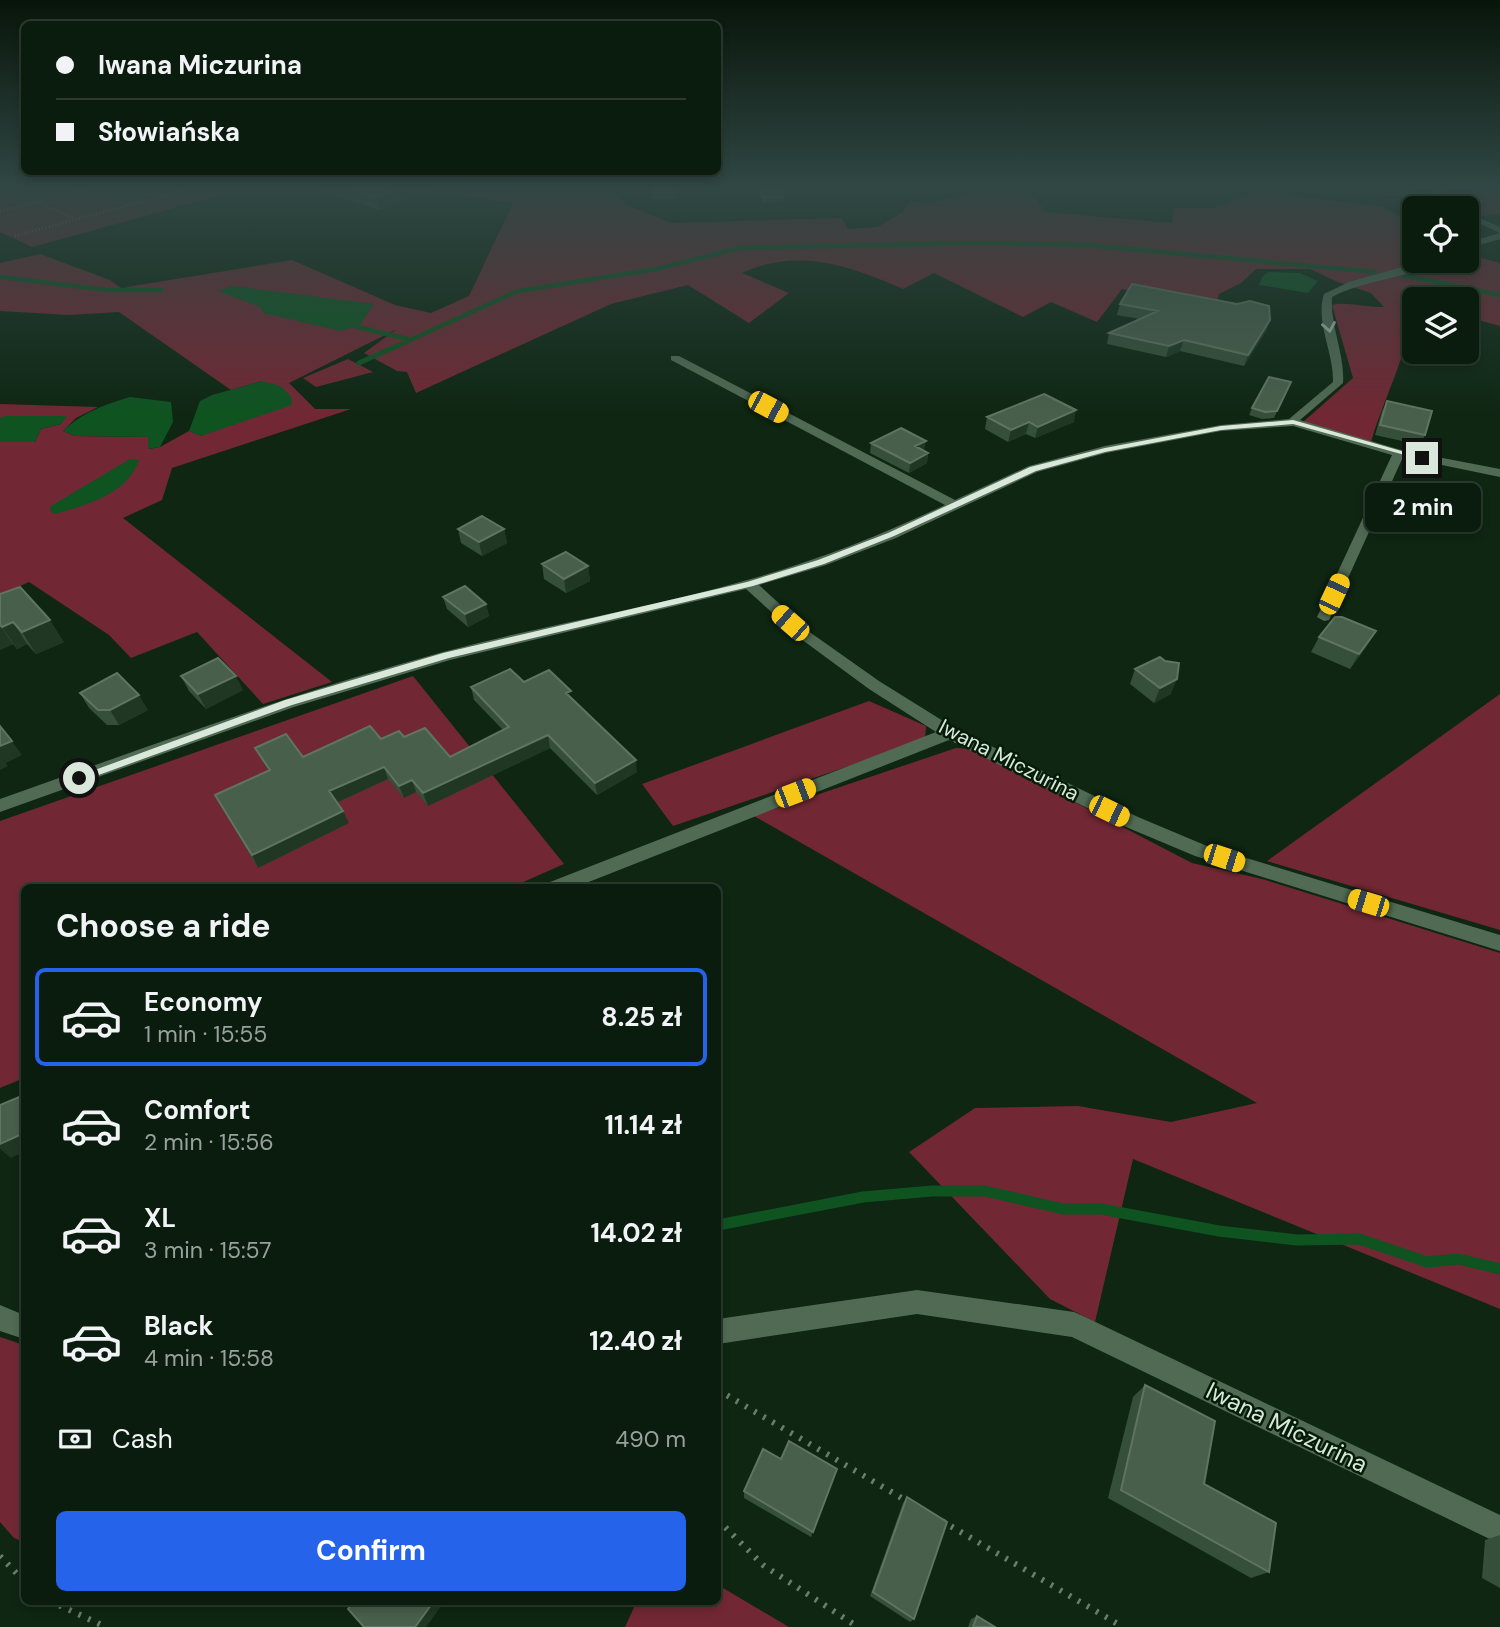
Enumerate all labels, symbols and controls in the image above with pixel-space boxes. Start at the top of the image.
text: Iwana Miczurina [98,48,302,82]
text: Słowiańska [98,115,240,149]
map controls [1402,196,1479,364]
button: locate [1402,196,1479,273]
button: layers [1402,287,1479,364]
one-way arrow [1321,321,1336,333]
car [745,388,792,426]
route end [1406,442,1438,474]
callout: 2 min [1364,482,1480,532]
text: 2 min [1393,492,1453,522]
car [1316,571,1353,617]
car [768,601,813,645]
street label: Iwana Miczurina [934,713,1084,807]
route start [63,762,95,794]
car [772,776,819,810]
car [1086,792,1133,830]
car [1201,842,1248,874]
car [1345,887,1392,919]
text: Choose a ride [56,905,271,947]
text: Economy [144,985,262,1019]
icon: car [60,986,123,1049]
text: 8.25 zł [601,1000,682,1034]
text: 1 min · 15:55 [144,1019,267,1049]
text: Comfort [144,1093,250,1127]
icon: car [60,1094,123,1157]
text: 11.14 zł [604,1108,682,1142]
text: 2 min · 15:56 [144,1127,274,1157]
text: XL [144,1201,176,1235]
icon: car [60,1202,123,1265]
text: 14.02 zł [590,1216,682,1250]
text: 3 min · 15:57 [144,1235,272,1265]
text: Black [144,1309,214,1343]
icon: car [60,1310,123,1373]
text: 12.40 zł [589,1324,682,1358]
text: 4 min · 15:58 [144,1343,274,1373]
street label: Iwana Miczurina [1201,1375,1373,1479]
icon: cash [56,1420,94,1458]
text: Cash [112,1422,173,1456]
text: 490 m [615,1424,686,1454]
button: Confirm [56,1511,686,1591]

